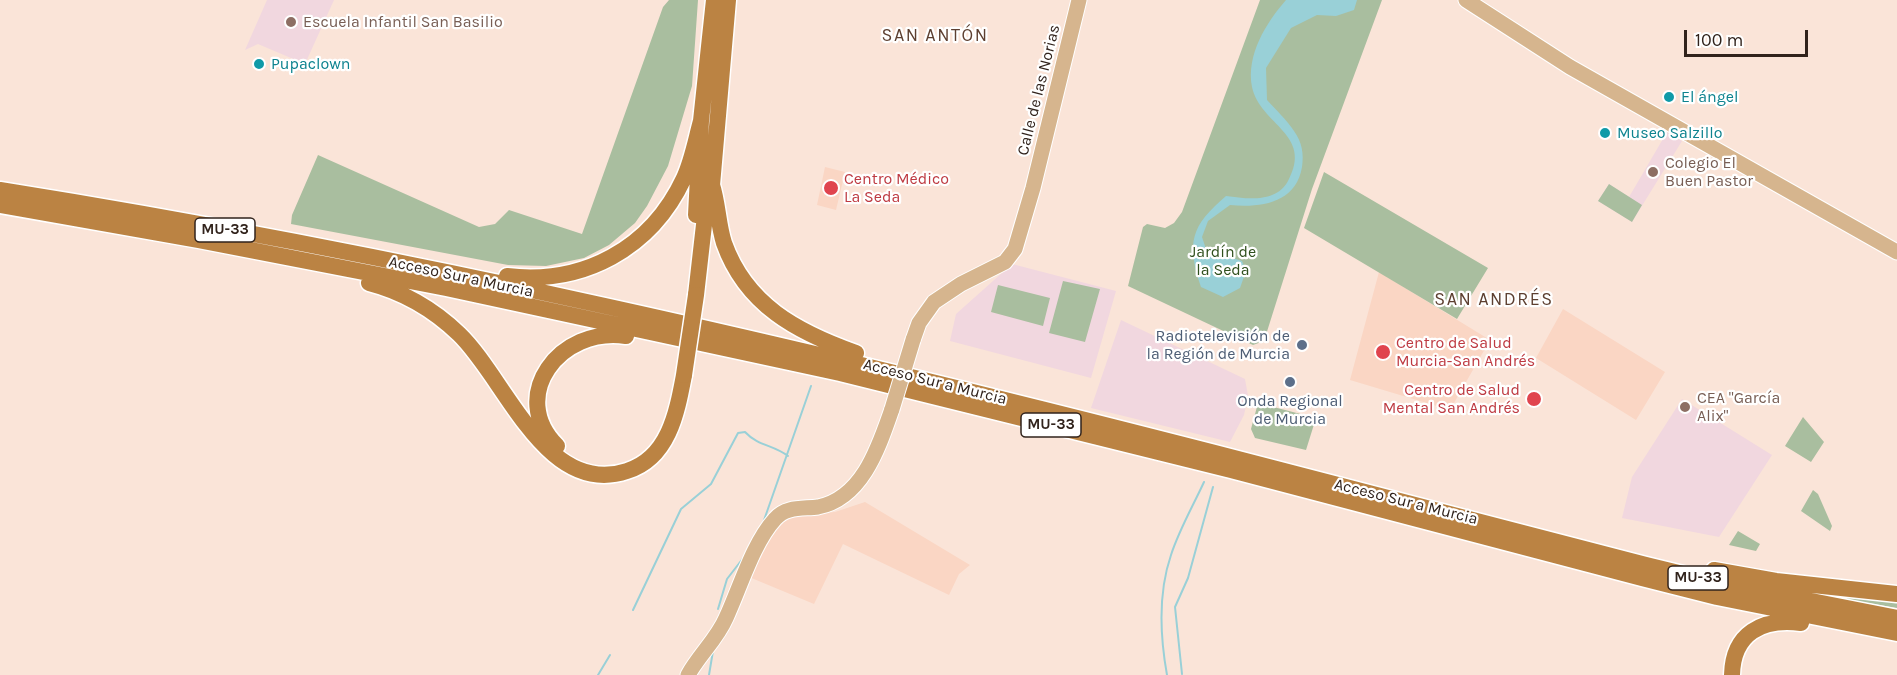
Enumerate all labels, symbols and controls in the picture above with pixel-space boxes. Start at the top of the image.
place label: Escuela Infantil San Basilio [303,12,503,32]
marker: Escuela Infantil San Basilio [284,15,298,29]
scale bar [1687,18,1812,56]
street label: Calle de las Norias [1013,23,1065,157]
district label: SAN ANTÓN [882,25,988,47]
text: 100 m [1695,29,1743,51]
place label: Pupaclown [271,54,350,74]
marker: Pupaclown [252,57,266,71]
place label: El ángel [1681,87,1738,107]
marker: El ángel [1662,90,1676,104]
place label: Museo Salzillo [1617,123,1722,143]
marker: Museo Salzillo [1598,126,1612,140]
place label: Colegio El Buen Pastor [1665,153,1753,191]
marker: Colegio El Buen Pastor [1646,165,1660,179]
place label: Centro Médico La Seda [844,169,949,207]
marker: Centro Médico La Seda [822,179,840,197]
road number: MU-33 [195,218,255,242]
park label: Jardín de la Seda [1190,242,1256,280]
street label: Acceso Sur a Murcia [387,252,535,302]
district label: SAN ANDRÉS [1434,289,1554,311]
place label: Radiotelevisión de la Región de Murcia [1147,326,1290,364]
place label: Centro de Salud Murcia-San Andrés [1396,333,1535,371]
marker: Radiotelevisión de la Región de Murcia [1295,338,1309,352]
marker: Centro de Salud Murcia-San Andrés [1374,343,1392,361]
street label: Acceso Sur a Murcia [861,355,1009,409]
marker: Onda Regional de Murcia [1283,375,1297,389]
place label: Centro de Salud Mental San Andrés [1383,380,1520,418]
place label: CEA "García Alix" [1697,388,1780,426]
marker: Centro de Salud Mental San Andrés [1525,390,1543,408]
place label: Onda Regional de Murcia [1237,391,1343,429]
marker: CEA "García Alix" [1678,400,1692,414]
road number: MU-33 [1021,413,1081,437]
street label: Acceso Sur a Murcia [1332,475,1480,529]
road number: MU-33 [1668,566,1728,590]

